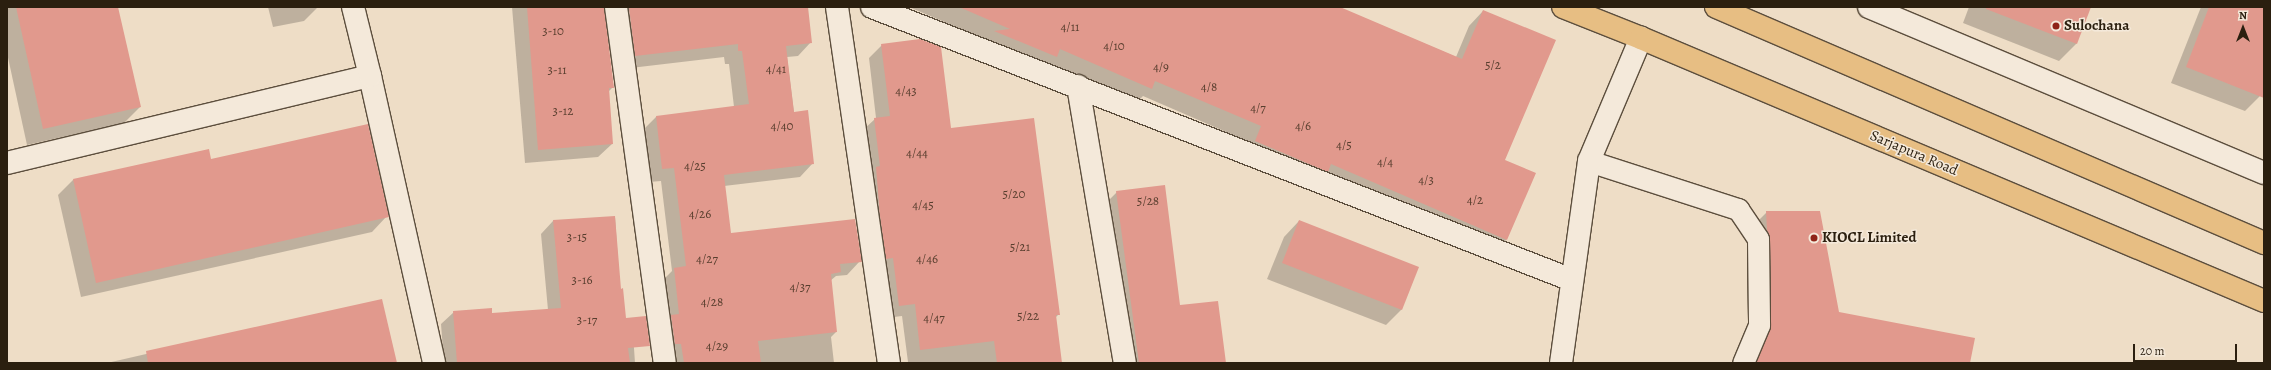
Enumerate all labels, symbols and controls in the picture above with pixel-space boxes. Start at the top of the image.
north arrow [2223,8,2263,48]
text: N [2239,8,2247,23]
place label: Sulochana [2064,17,2129,35]
house number: 4/11 [1060,19,1080,35]
marker: Sulochana [2051,21,2061,31]
house number: 3-10 [542,23,564,39]
house number: 4/10 [1103,38,1125,54]
house number: 5/2 [1485,57,1501,73]
house number: 4/9 [1153,59,1169,75]
house number: 4/41 [766,61,786,77]
house number: 3-11 [547,62,567,78]
house number: 4/8 [1201,79,1217,95]
house number: 4/43 [895,83,917,99]
house number: 4/7 [1250,100,1266,116]
house number: 3-12 [553,103,573,119]
house number: 4/40 [771,118,793,134]
house number: 4/6 [1295,118,1311,134]
street label: Sarjapura Road [1867,126,1961,180]
house number: 4/5 [1336,137,1352,153]
house number: 4/44 [906,145,928,161]
house number: 4/4 [1377,154,1393,170]
house number: 4/25 [684,158,706,174]
house number: 4/3 [1418,172,1434,188]
house number: 5/20 [1003,186,1025,202]
house number: 4/2 [1467,192,1483,208]
house number: 5/28 [1137,193,1159,209]
house number: 4/45 [912,197,934,213]
house number: 4/26 [689,206,711,222]
house number: 3-15 [567,229,587,245]
place label: KIOCL Limited [1822,229,1916,247]
marker: KIOCL Limited [1809,233,1819,243]
house number: 5/21 [1010,239,1030,255]
house number: 4/27 [696,251,718,267]
house number: 4/46 [916,251,938,267]
house number: 3-16 [572,272,592,288]
house number: 4/37 [789,279,811,295]
house number: 4/28 [701,294,723,310]
house number: 5/22 [1017,308,1039,324]
house number: 4/47 [923,310,945,326]
house number: 3-17 [577,312,597,328]
scale bar [2135,336,2239,362]
house number: 4/29 [706,338,728,354]
text: 20 m [2140,343,2164,359]

